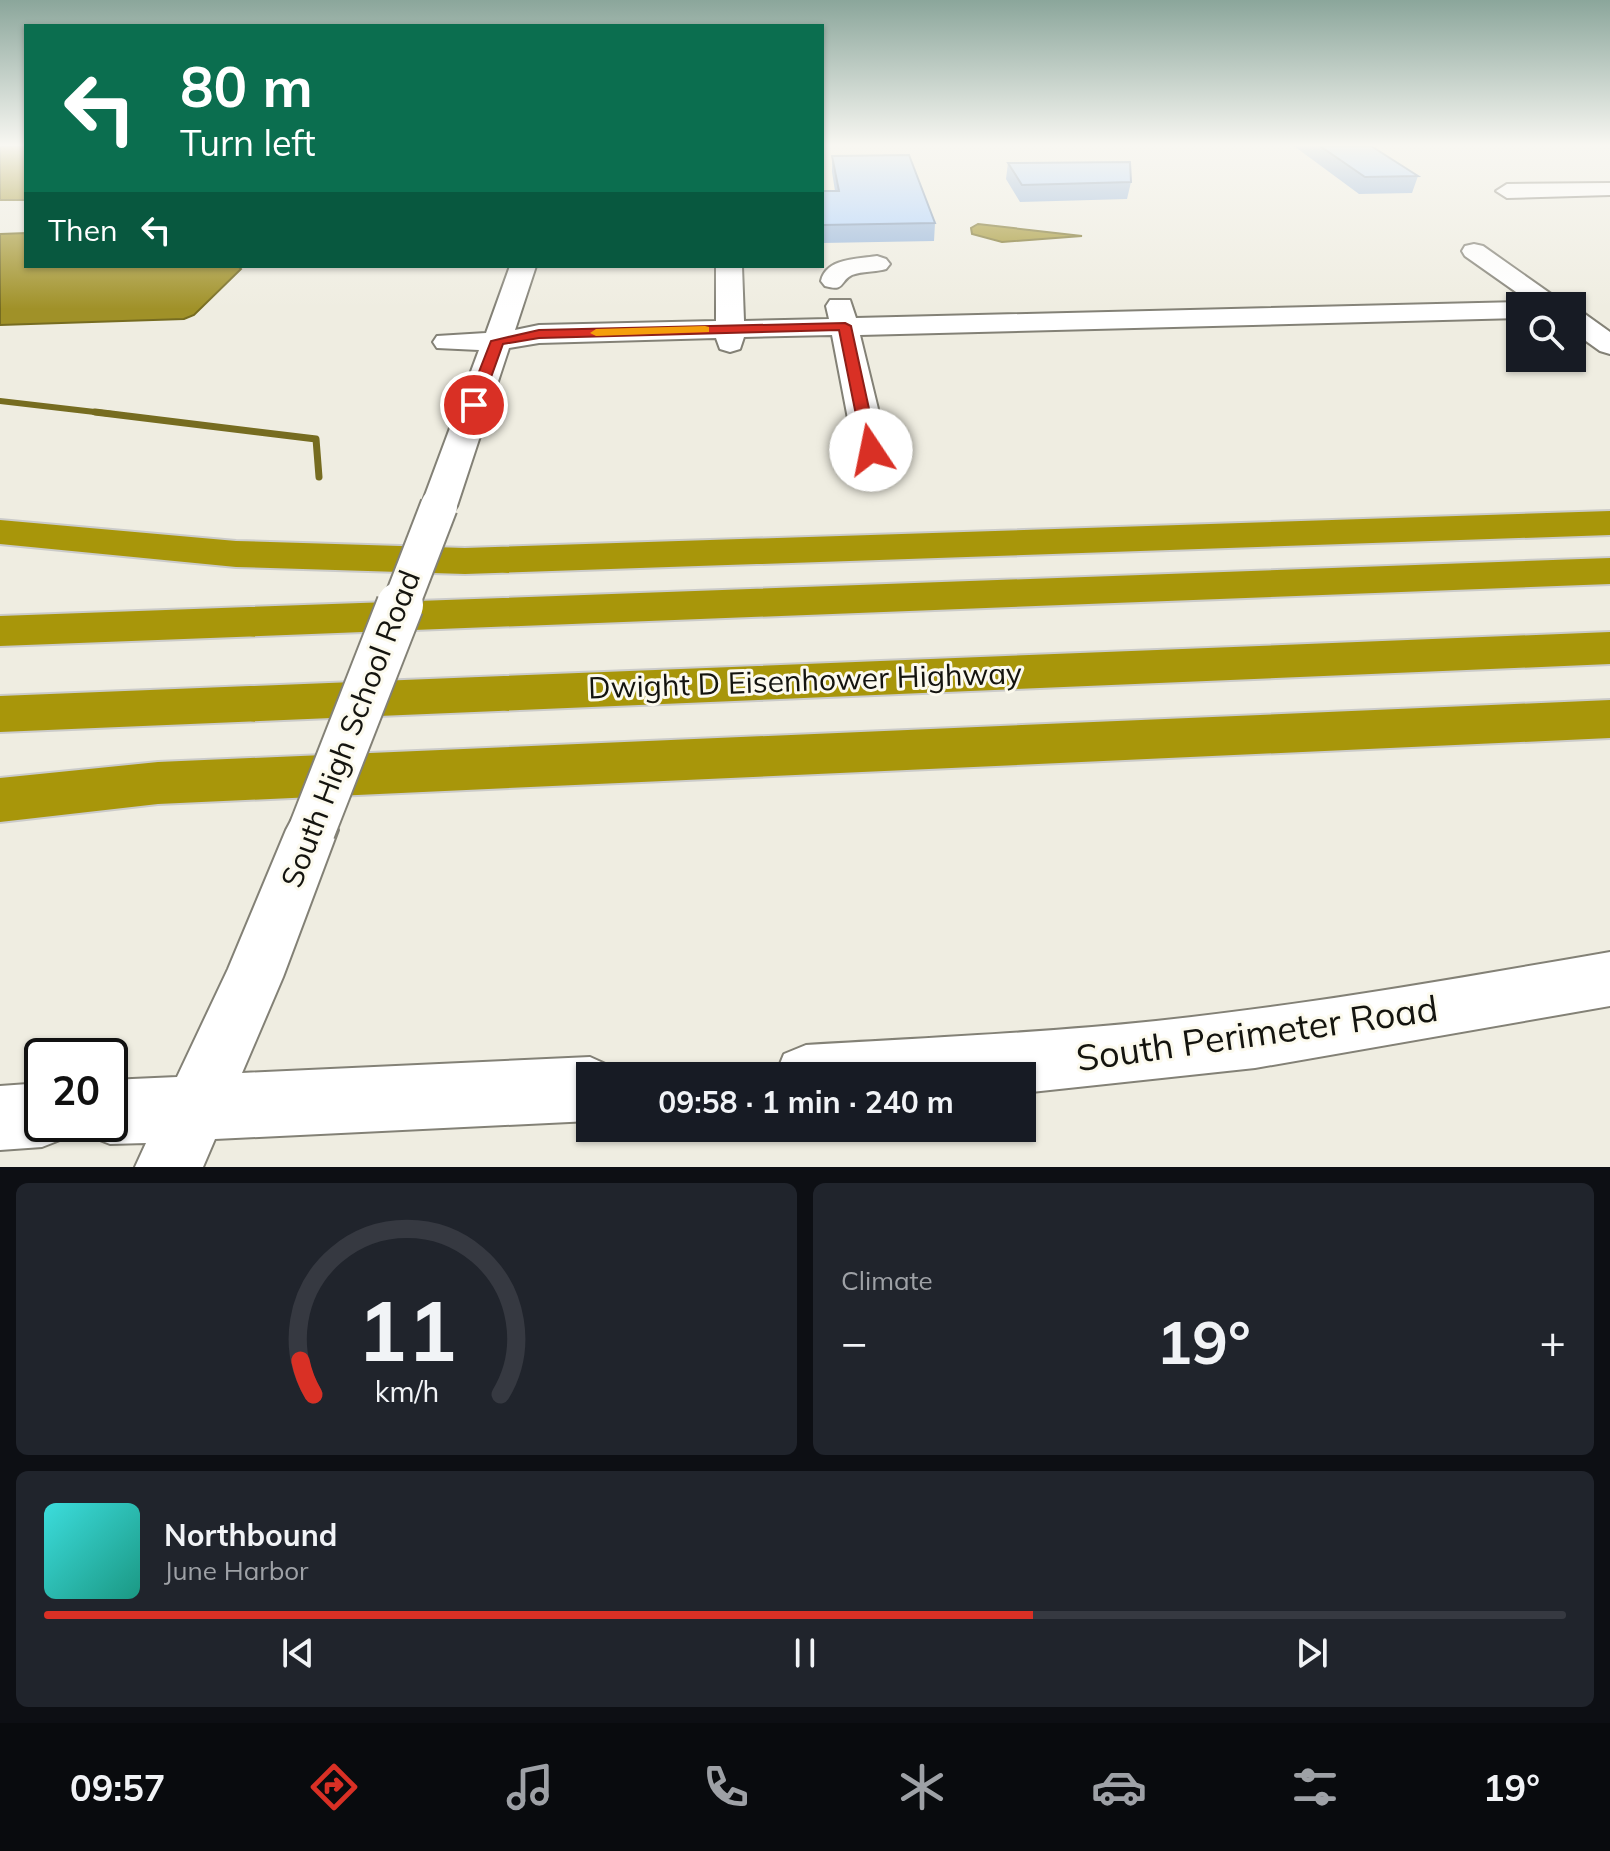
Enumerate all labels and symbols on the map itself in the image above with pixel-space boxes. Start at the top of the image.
pin [440,371,508,439]
position arrow [829,408,913,492]
street label: South High School Road [272,565,428,893]
street label: Dwight D Eisenhower Highway [587,653,1023,707]
street label: South Perimeter Road [1073,985,1441,1080]
speed limit sign: 20 [24,1038,128,1142]

